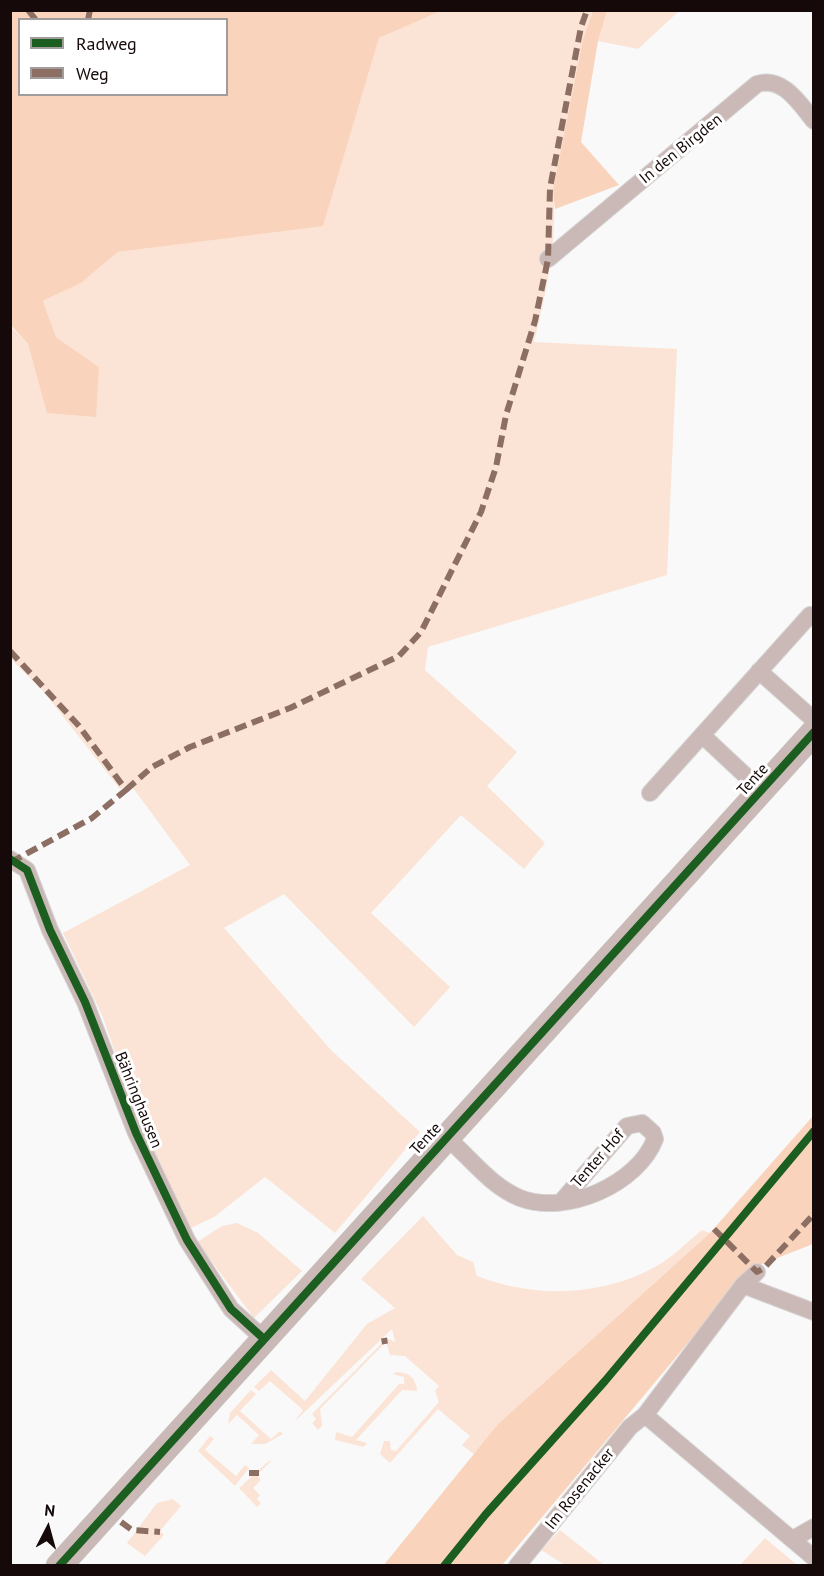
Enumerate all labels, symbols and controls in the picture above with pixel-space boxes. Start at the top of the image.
legend [18,18,228,96]
text: Radweg [76,32,137,55]
text: Weg [76,62,109,85]
street label: In den Birgden [636,110,726,188]
street label: Tente [733,760,773,800]
street label: Bähringhausen [110,1049,166,1151]
street label: Tente [406,1119,446,1159]
street label: Tenter Hof [567,1126,629,1192]
street label: Im Rosenacker [541,1444,619,1534]
north arrow [18,1498,78,1558]
text: N [44,1500,56,1521]

